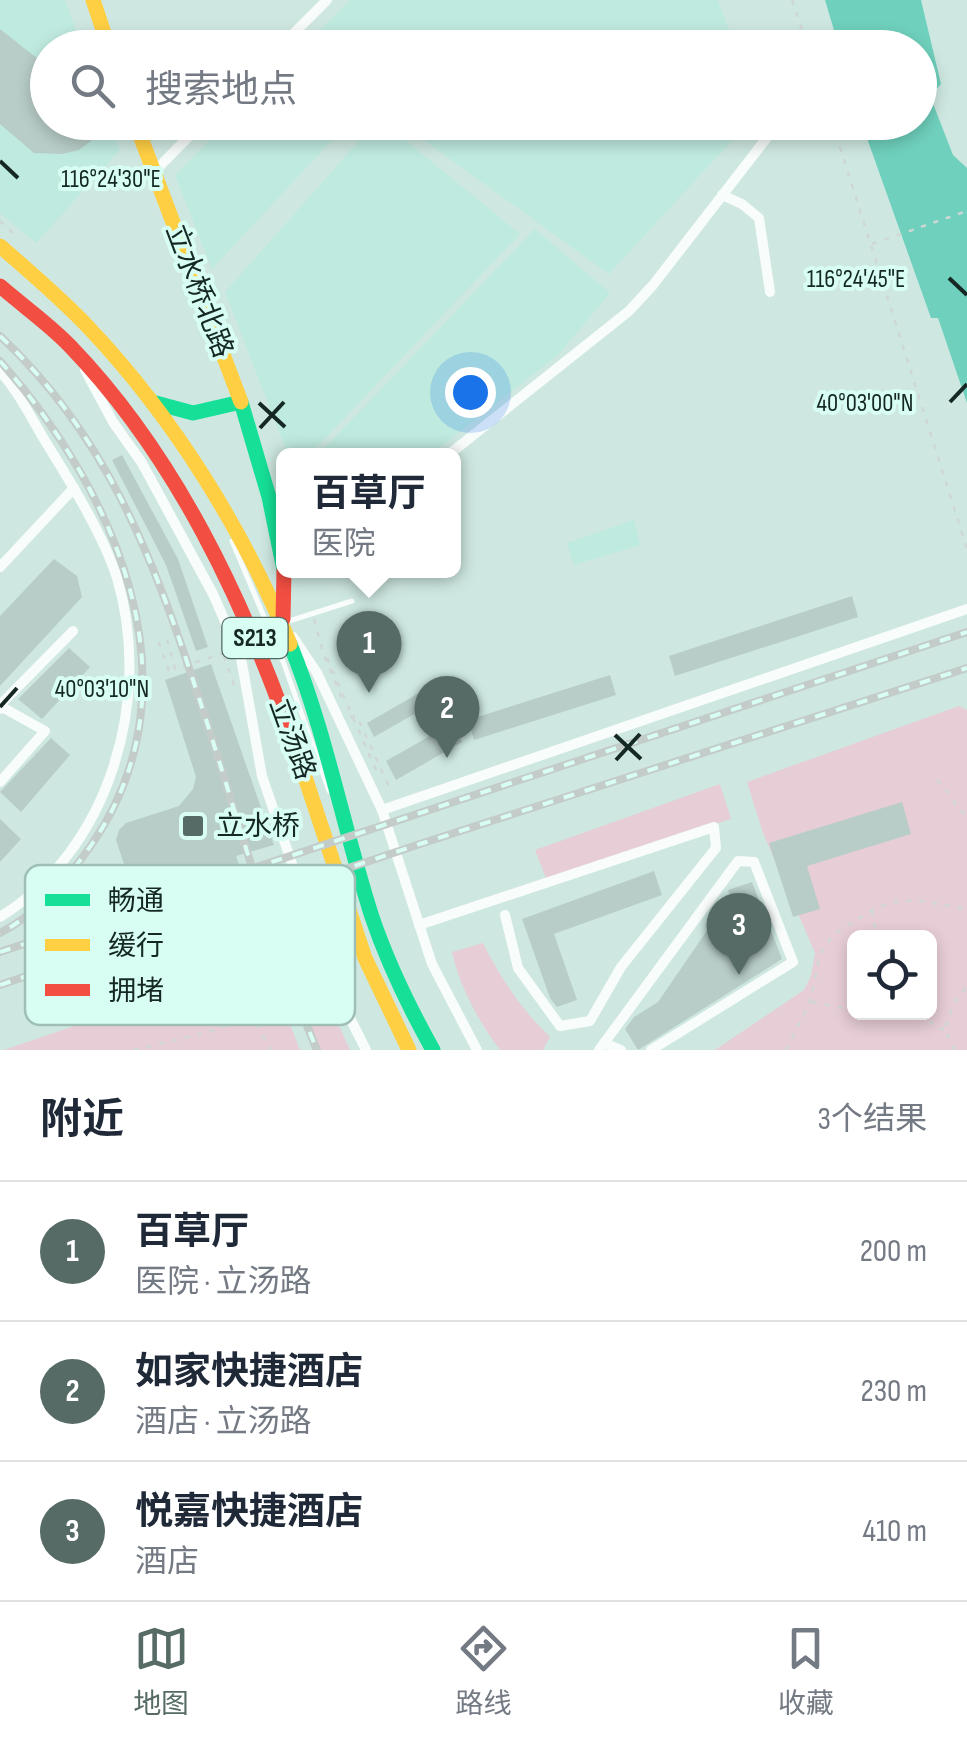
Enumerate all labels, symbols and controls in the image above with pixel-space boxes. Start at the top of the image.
search box [30,30,937,140]
icon: search [65,58,120,113]
text: 搜索地点 [145,68,297,113]
text: 116°24'30"E [61,164,161,195]
street label: 立水桥北路 [159,220,239,362]
text: 116°24'45"E [807,264,905,295]
your location [445,367,496,418]
text: 40°03'00"N [817,388,913,419]
popup [276,448,461,578]
text: 百草厅 [311,472,426,517]
text: 医院 [311,525,376,564]
pin: 1 [336,610,402,693]
road number: S213 [222,618,288,658]
text: 40°03'10"N [55,674,149,705]
pin: 2 [414,676,480,758]
street label: 立汤路 [262,694,322,784]
place label: 立水桥 [216,810,300,843]
marker: 立水桥 [180,813,206,839]
legend [25,865,355,1025]
text: 畅通 [108,885,164,918]
pin: 3 [706,892,772,975]
text: 缓行 [108,930,164,963]
map controls [847,930,937,1020]
button: locate [847,930,937,1020]
text: 拥堵 [108,975,164,1008]
text: 附近 [40,1095,124,1146]
text: 3个结果 [818,1100,927,1139]
text: 百草厅 [135,1210,249,1255]
text: 1 [66,1232,79,1271]
text: 200 m [860,1232,927,1271]
text: 医院 · 立汤路 [135,1263,312,1302]
text: 如家快捷酒店 [135,1350,363,1395]
text: 2 [65,1372,80,1411]
text: 230 m [860,1372,927,1411]
text: 酒店 · 立汤路 [135,1403,312,1442]
text: 悦嘉快捷酒店 [135,1490,363,1535]
text: 3 [65,1512,80,1551]
text: 410 m [862,1512,927,1551]
text: 酒店 [135,1543,199,1582]
tab: 地图 [133,1621,189,1721]
tab: 路线 [455,1621,512,1721]
tab: 收藏 [778,1621,834,1721]

